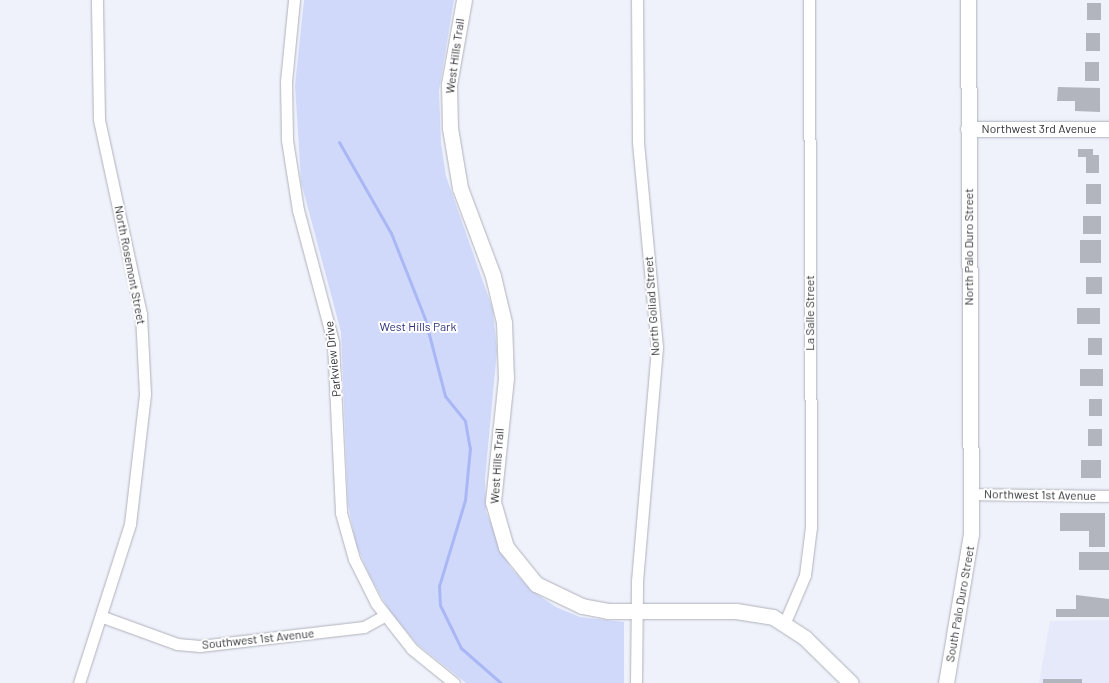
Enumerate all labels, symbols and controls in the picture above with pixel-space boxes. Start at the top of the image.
street label: West Hills Trail [443,17,467,95]
street label: Northwest 3rd Avenue [982,122,1096,136]
street label: North Palo Duro Street [962,188,976,306]
street label: North Rosemont Street [111,204,149,326]
street label: North Goliad Street [641,256,663,356]
street label: La Salle Street [803,275,817,351]
street label: Parkview Drive [322,320,344,398]
park label: West Hills Park [380,320,456,334]
street label: West Hills Trail [487,428,507,504]
street label: Northwest 1st Avenue [984,487,1096,503]
street label: South Palo Duro Street [943,545,977,663]
street label: Southwest 1st Avenue [201,626,315,652]

